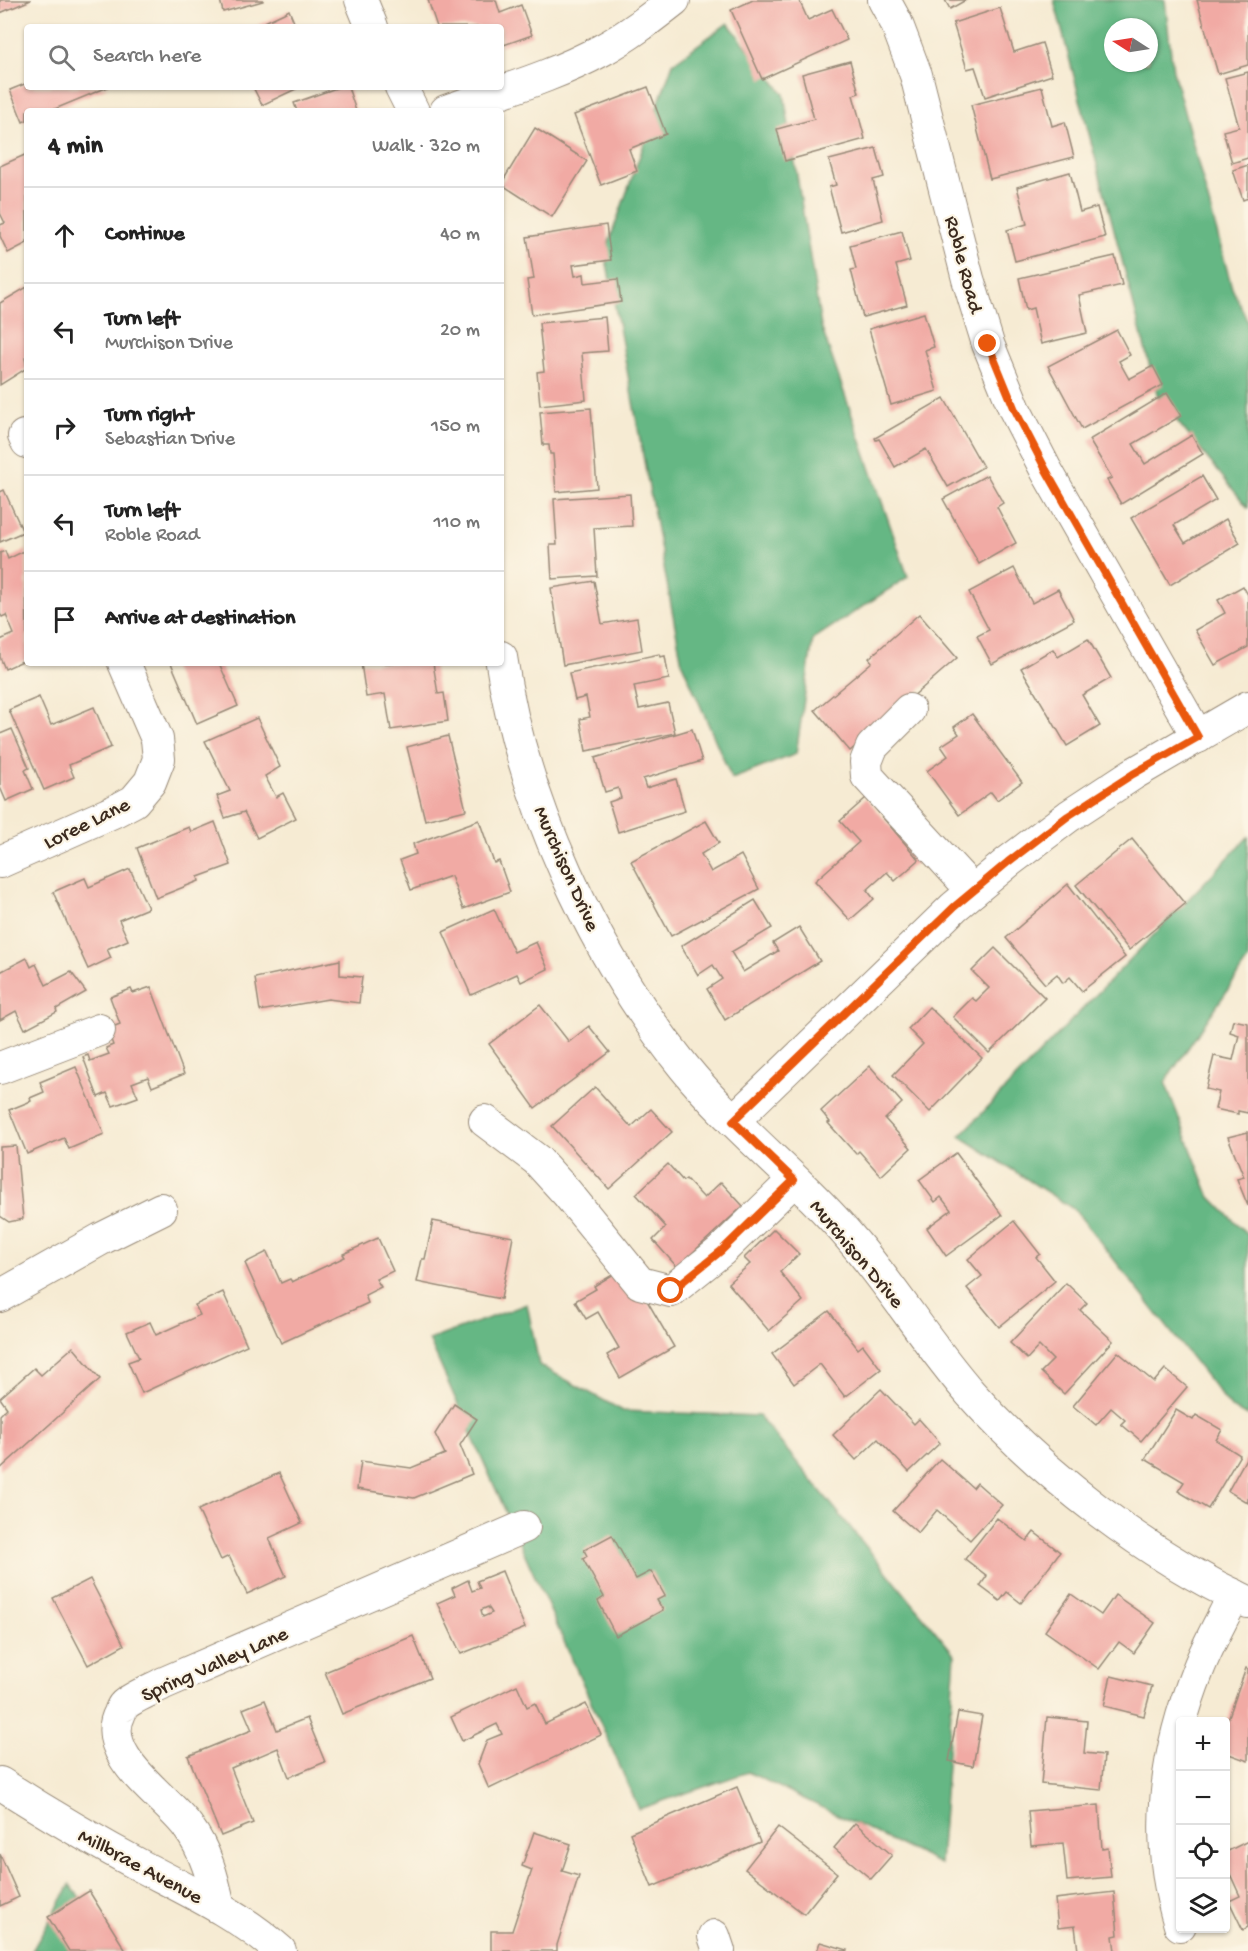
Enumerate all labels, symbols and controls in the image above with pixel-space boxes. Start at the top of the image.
north arrow [1104,18,1158,72]
search box [24,24,504,90]
icon: search [45,41,78,74]
text: Search here [93,44,201,70]
text: 4 min [48,132,103,163]
text: Walk · 320 m [372,136,480,159]
street label: Roble Road [937,214,987,318]
icon: ahead [48,219,81,252]
text: Continue [105,222,185,248]
text: 40 m [440,224,480,247]
text: Turn left [105,307,179,333]
icon: left [48,315,81,348]
text: 20 m [440,320,480,343]
route end [974,330,1000,356]
text: Murchison Drive [105,333,233,356]
text: Turn right [105,403,193,429]
icon: right [48,411,81,444]
text: 150 m [431,416,480,439]
text: Sebastian Drive [105,429,235,452]
text: Turn left [105,499,179,525]
icon: left [48,507,81,540]
text: 110 m [434,512,480,535]
text: Roble Road [105,525,200,548]
icon: arrive [48,603,81,636]
text: Arrive at destination [105,606,295,632]
street label: Loree Lane [40,793,136,857]
street label: Murchison Drive [526,803,604,937]
street label: Murchison Drive [803,1196,909,1316]
route start [657,1277,683,1303]
street label: Spring Valley Lane [138,1622,294,1710]
map controls [1176,1717,1230,1933]
button: + [1176,1717,1230,1771]
button: − [1176,1771,1230,1825]
street label: Millbrae Avenue [73,1825,207,1912]
button: locate [1176,1825,1230,1879]
button: layers [1176,1879,1230,1933]

